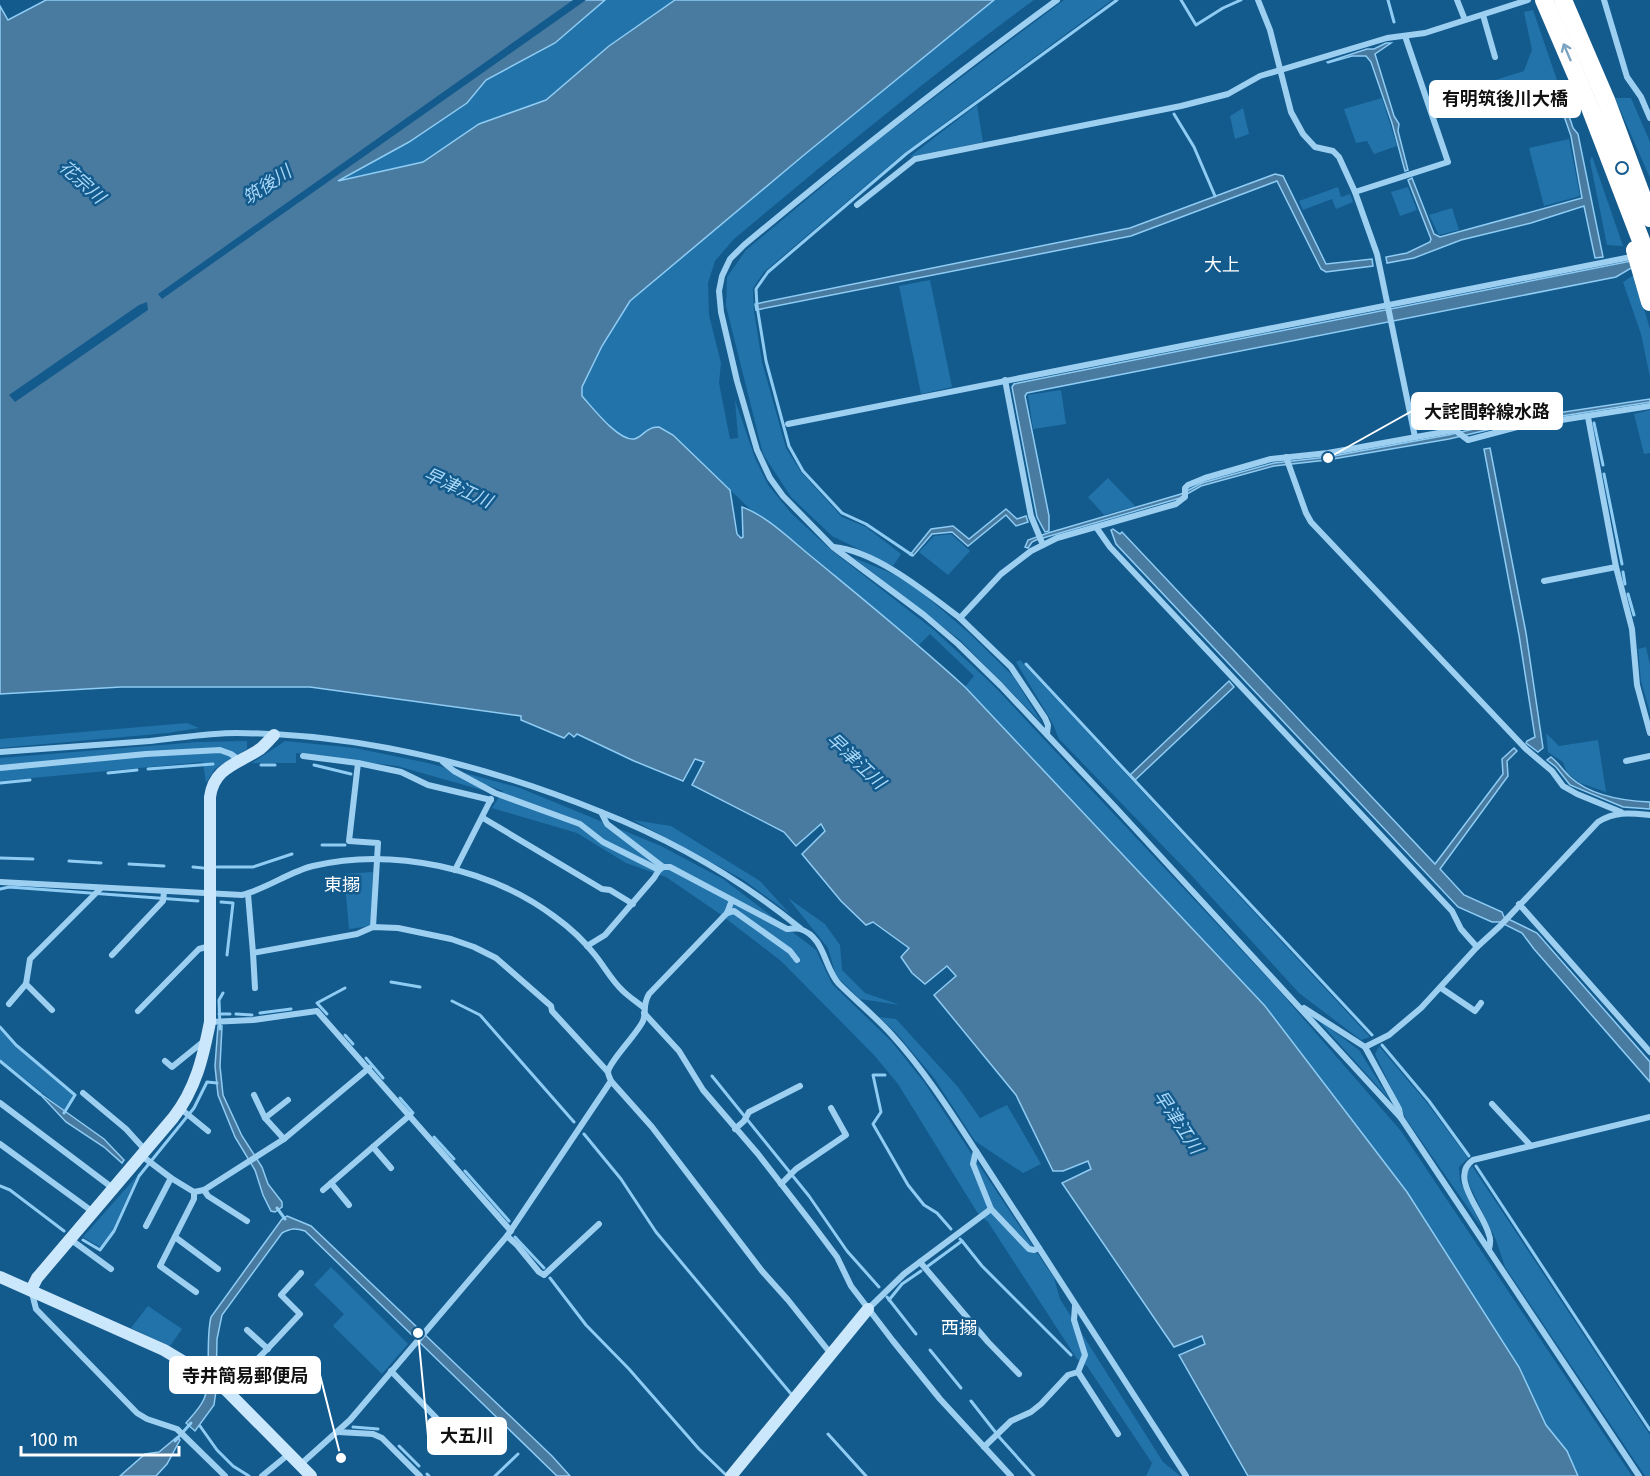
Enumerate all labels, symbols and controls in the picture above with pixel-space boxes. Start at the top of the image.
one-way arrow [1561,44,1572,62]
callout: 有明筑後川大橋 [1430,81,1580,117]
text: 有明筑後川大橋 [1442,88,1568,110]
water label: 花宗川 [55,156,111,210]
water label: 筑後川 [238,160,297,209]
district label: 大上 [1204,254,1240,276]
callout: 大詫間幹線水路 [1412,393,1562,429]
text: 大詫間幹線水路 [1424,401,1550,423]
water label: 早津江川 [421,463,497,514]
water label: 早津江川 [822,728,891,795]
district label: 東搦 [324,874,360,896]
water label: 早津江川 [1149,1086,1208,1160]
district label: 西搦 [941,1317,977,1339]
callout: 寺井簡易郵便局 [170,1357,320,1393]
text: 寺井簡易郵便局 [182,1365,308,1387]
callout: 大五川 [428,1418,506,1454]
scale bar [21,1419,178,1457]
text: 大五川 [440,1425,494,1447]
text: 100 m [30,1429,78,1451]

